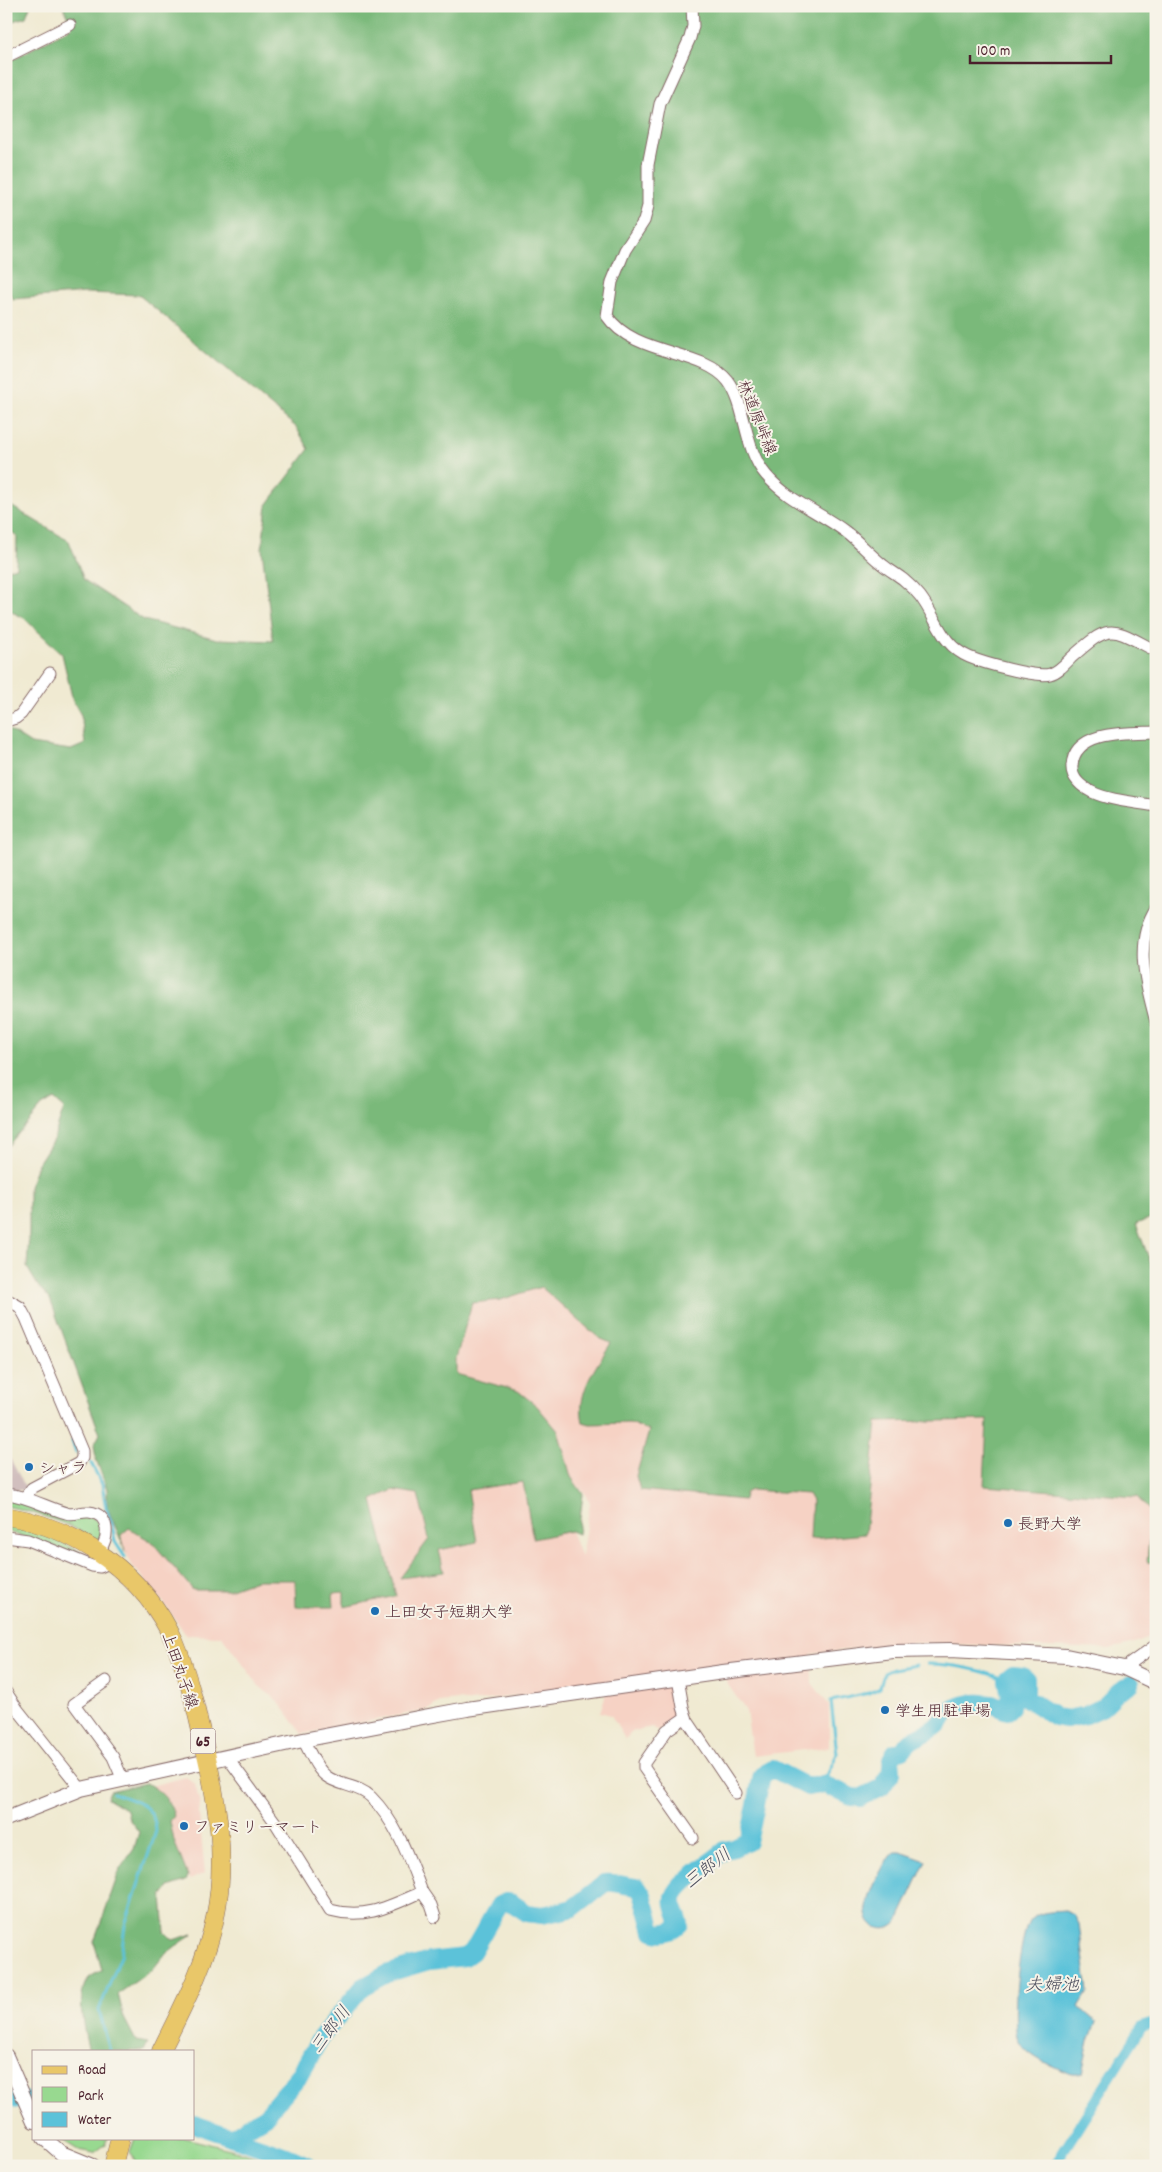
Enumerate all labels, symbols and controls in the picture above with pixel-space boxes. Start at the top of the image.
scale bar [970,32,1111,64]
text: 100 m [977,41,1010,63]
street label: 林道原峠線 [730,377,781,459]
place label: シャラ [39,1458,87,1481]
marker: シャラ [23,1461,35,1473]
place label: 長野大学 [1018,1514,1082,1537]
marker: 長野大学 [1002,1517,1014,1529]
place label: 上田女子短期大学 [385,1602,513,1625]
marker: 上田女子短期大学 [369,1605,381,1617]
street label: 上田丸子線 [155,1629,203,1712]
place label: 学生用駐車場 [895,1701,991,1724]
marker: 学生用駐車場 [879,1704,891,1716]
road number: 65 [190,1728,216,1754]
place label: ファミリーマート [194,1817,322,1840]
marker: ファミリーマート [178,1820,190,1832]
water label: 三郎川 [680,1843,738,1896]
water label: 夫婦池 [1025,1974,1080,1999]
water label: 三郎川 [306,2001,358,2060]
legend [32,2050,195,2140]
text: Road [78,2060,106,2082]
text: Park [78,2086,104,2108]
text: Water [78,2110,112,2132]

